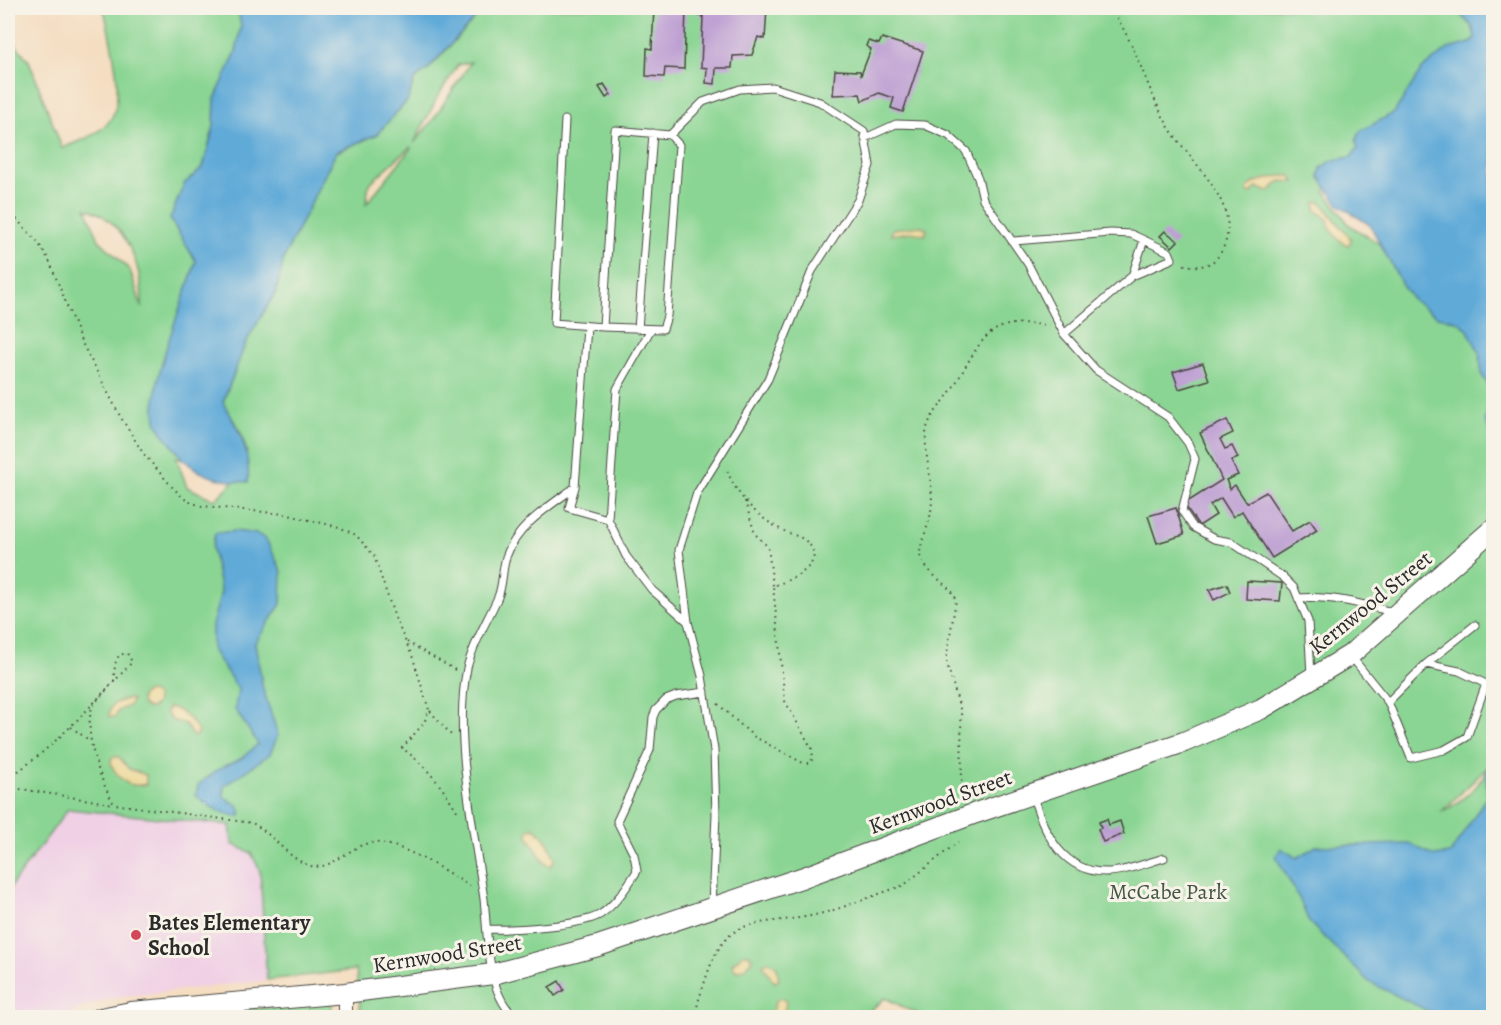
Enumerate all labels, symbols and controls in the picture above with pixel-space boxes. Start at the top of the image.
street label: Kernwood Street [1303,544,1439,662]
street label: Kernwood Street [865,762,1016,842]
park label: McCabe Park [1109,877,1227,907]
place label: Bates Elementary School [148,908,311,963]
street label: Kernwood Street [371,927,524,981]
marker: Bates Elementary School [129,928,143,942]

